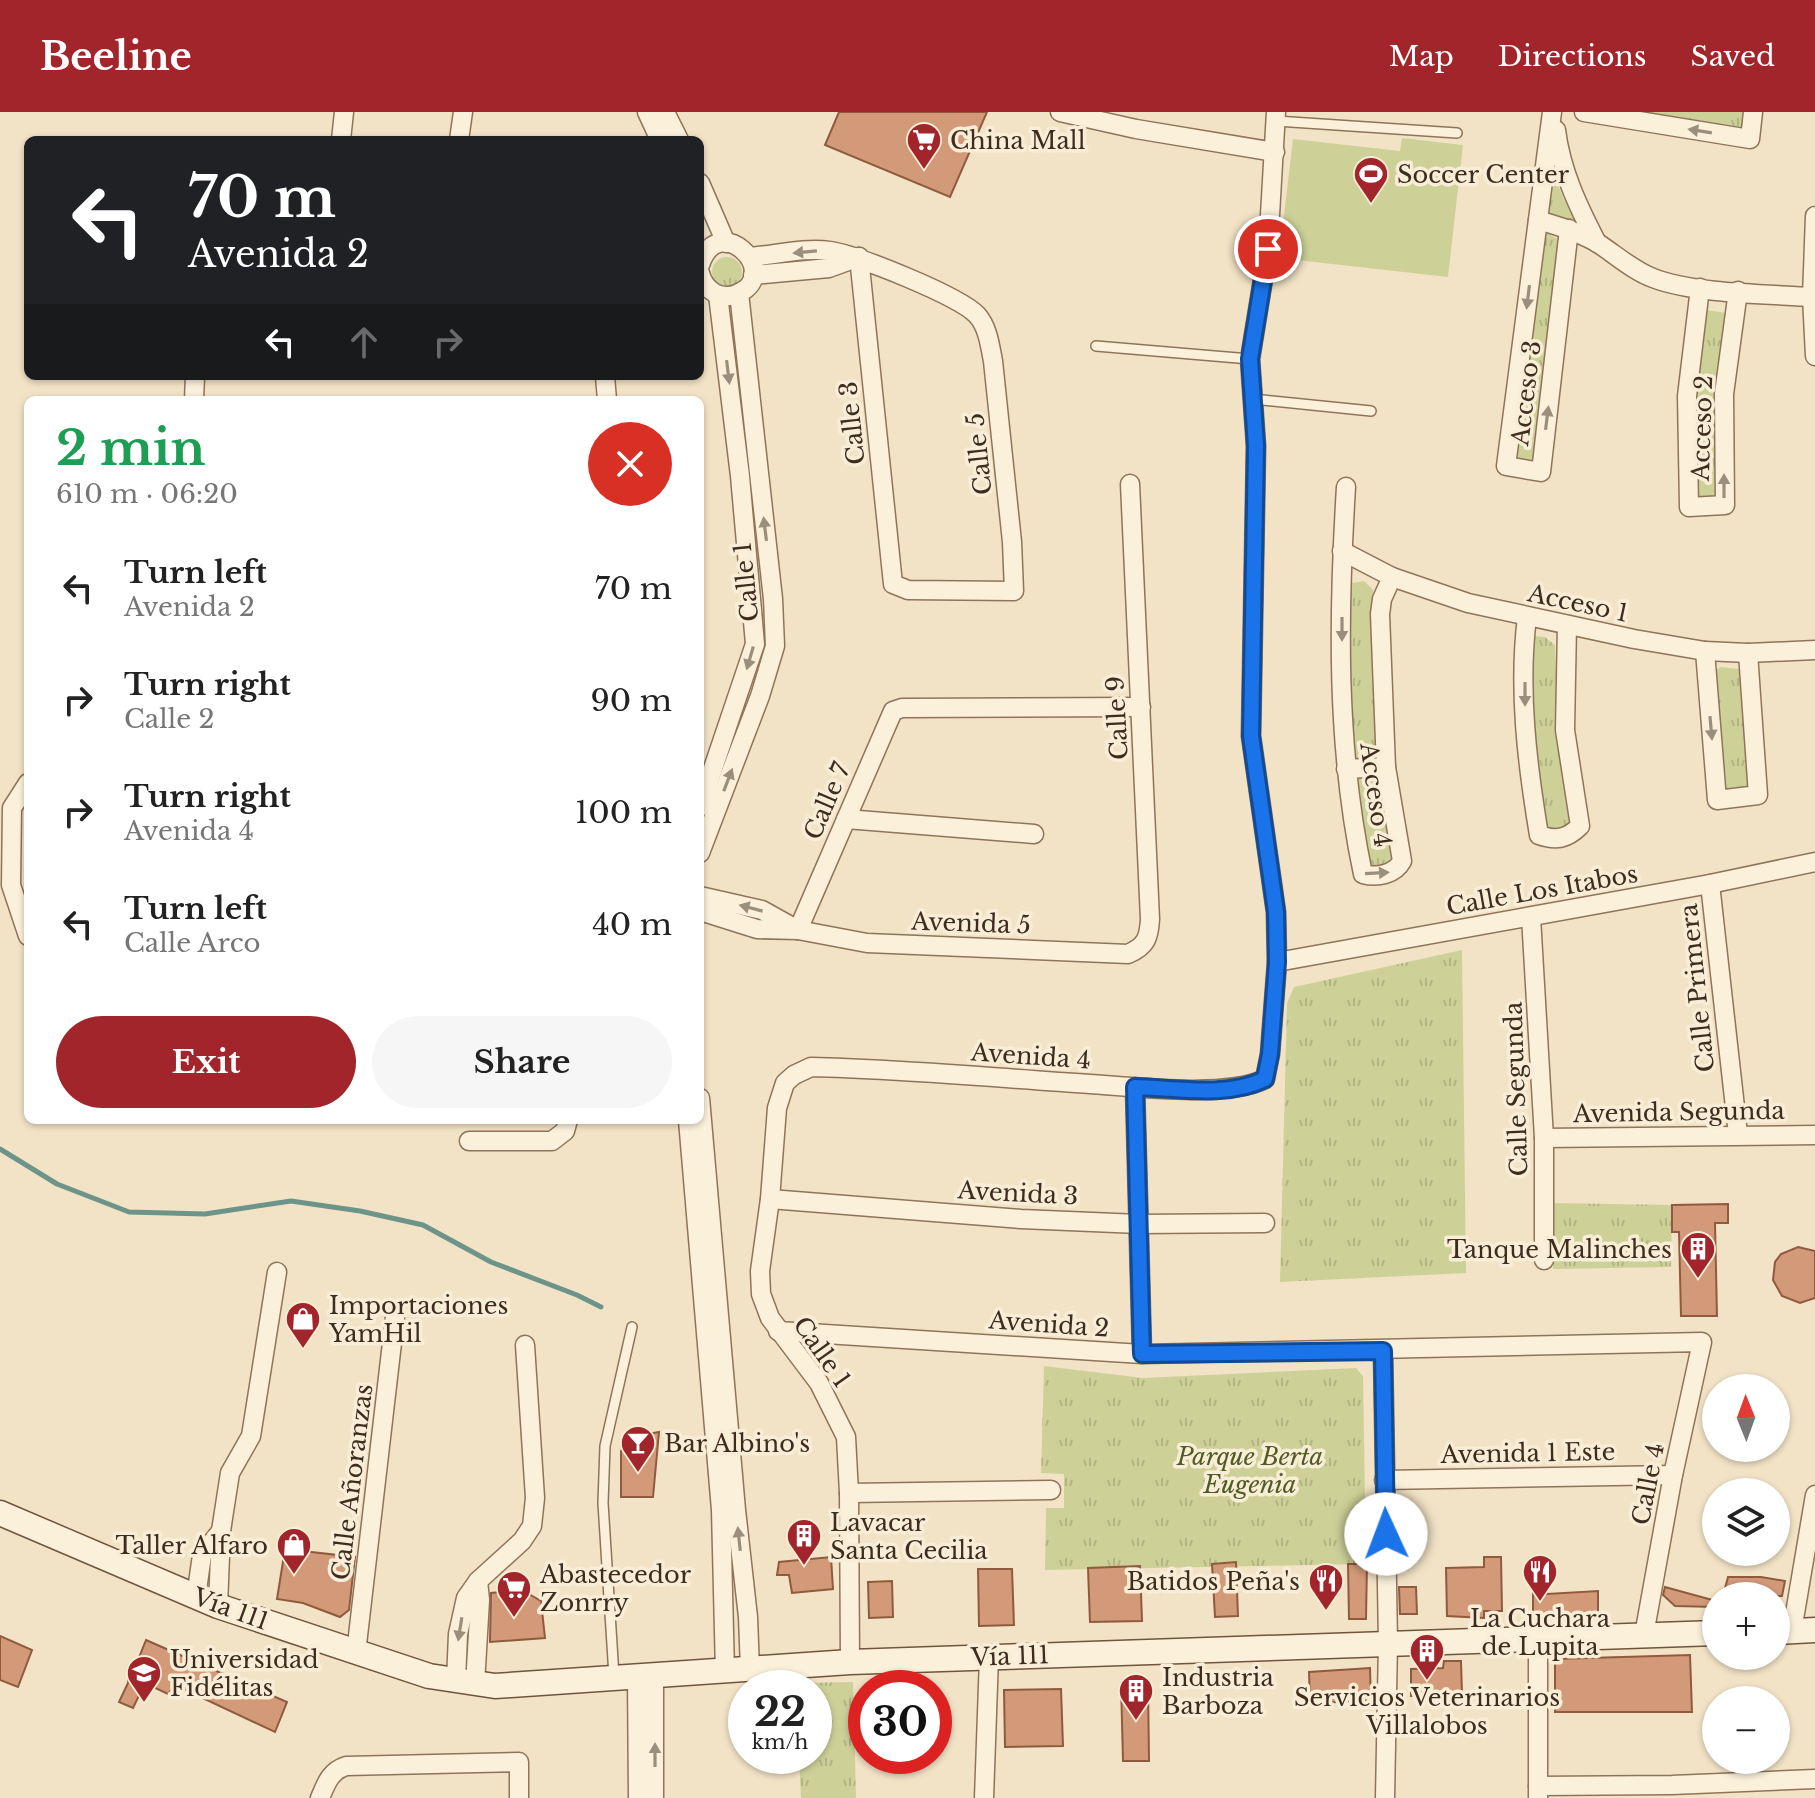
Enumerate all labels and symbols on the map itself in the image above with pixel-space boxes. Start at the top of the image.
supermarket icon: China Mall [905,121,943,171]
one-way arrow [1687,124,1712,137]
place label: China Mall [950,126,1086,155]
sports icon: Soccer Center [1352,155,1390,205]
place label: Soccer Center [1397,160,1570,189]
pin [1234,215,1302,283]
one-way arrow [792,246,817,259]
one-way arrow [1521,285,1534,310]
street label: Acceso 3 [1505,339,1547,448]
one-way arrow [721,360,734,385]
street label: Acceso 2 [1686,375,1718,482]
street label: Calle 3 [833,380,871,466]
one-way arrow [1541,405,1554,430]
street label: Calle 5 [960,411,998,497]
one-way arrow [1718,473,1731,498]
one-way arrow [758,516,771,541]
street label: Calle 1 [727,541,765,623]
street label: Acceso 1 [1524,578,1631,628]
one-way arrow [1336,617,1348,642]
one-way arrow [743,647,756,671]
street label: Calle 9 [1100,675,1134,761]
one-way arrow [1519,682,1531,707]
one-way arrow [1705,716,1718,741]
street label: Acceso 4 [1354,740,1398,849]
street label: Calle 7 [798,757,857,844]
one-way arrow [722,768,735,792]
street label: Calle Los Itabos [1444,859,1640,921]
one-way arrow [1365,866,1390,879]
one-way arrow [739,901,764,913]
street label: Calle Primera [1674,902,1720,1074]
street label: Avenida 5 [910,906,1031,940]
street label: Calle Segunda [1498,1001,1534,1177]
street label: Avenida 4 [969,1037,1092,1075]
street label: Avenida Segunda [1572,1096,1786,1128]
street label: Avenida 3 [956,1175,1079,1211]
building icon: Tanque Malinches [1679,1230,1717,1280]
place label: Tanque Malinches [1447,1235,1672,1264]
place label: Importaciones YamHil [328,1291,508,1348]
shop icon: Importaciones YamHil [284,1300,322,1350]
street label: Avenida 2 [987,1305,1110,1343]
street label: Calle 1 [787,1311,857,1393]
north arrow [1702,1374,1790,1462]
street label: Calle Añoranzas [326,1382,378,1582]
bar icon: Bar Albino's [619,1424,657,1474]
place label: Bar Albino's [664,1429,810,1458]
street label: Avenida 1 Este [1439,1437,1616,1469]
street label: Calle 4 [1626,1441,1670,1527]
park label: Parque Berta Eugenia [1176,1442,1323,1499]
position arrow [1344,1492,1428,1576]
place label: Lavacar Santa Cecilia [830,1508,988,1565]
building icon: Lavacar Santa Cecilia [785,1517,823,1567]
shop icon: Taller Alfaro [275,1526,313,1576]
one-way arrow [732,1526,745,1551]
place label: Taller Alfaro [115,1531,268,1560]
restaurant icon: La Cuchara de Lupita [1521,1553,1559,1603]
place label: Abastecedor Zonrry [539,1560,692,1617]
restaurant icon: Batidos Peña's [1307,1562,1345,1612]
place label: Batidos Peña's [1127,1567,1300,1596]
supermarket icon: Abastecedor Zonrry [495,1569,533,1619]
street label: Vía 111 [188,1582,273,1636]
place label: La Cuchara de Lupita [1470,1604,1611,1661]
one-way arrow [453,1616,466,1641]
building icon: Servicios Veterinarios Villalobos [1408,1632,1446,1682]
street label: Vía 111 [969,1640,1050,1672]
place label: Universidad Fidélitas [170,1645,319,1702]
school or university icon: Universidad Fidélitas [125,1654,163,1704]
place label: Industria Barboza [1162,1663,1274,1720]
speed limit sign: 30 [848,1670,952,1774]
building icon: Industria Barboza [1117,1672,1155,1722]
place label: Servicios Veterinarios Villalobos [1294,1683,1560,1740]
one-way arrow [648,1742,661,1767]

